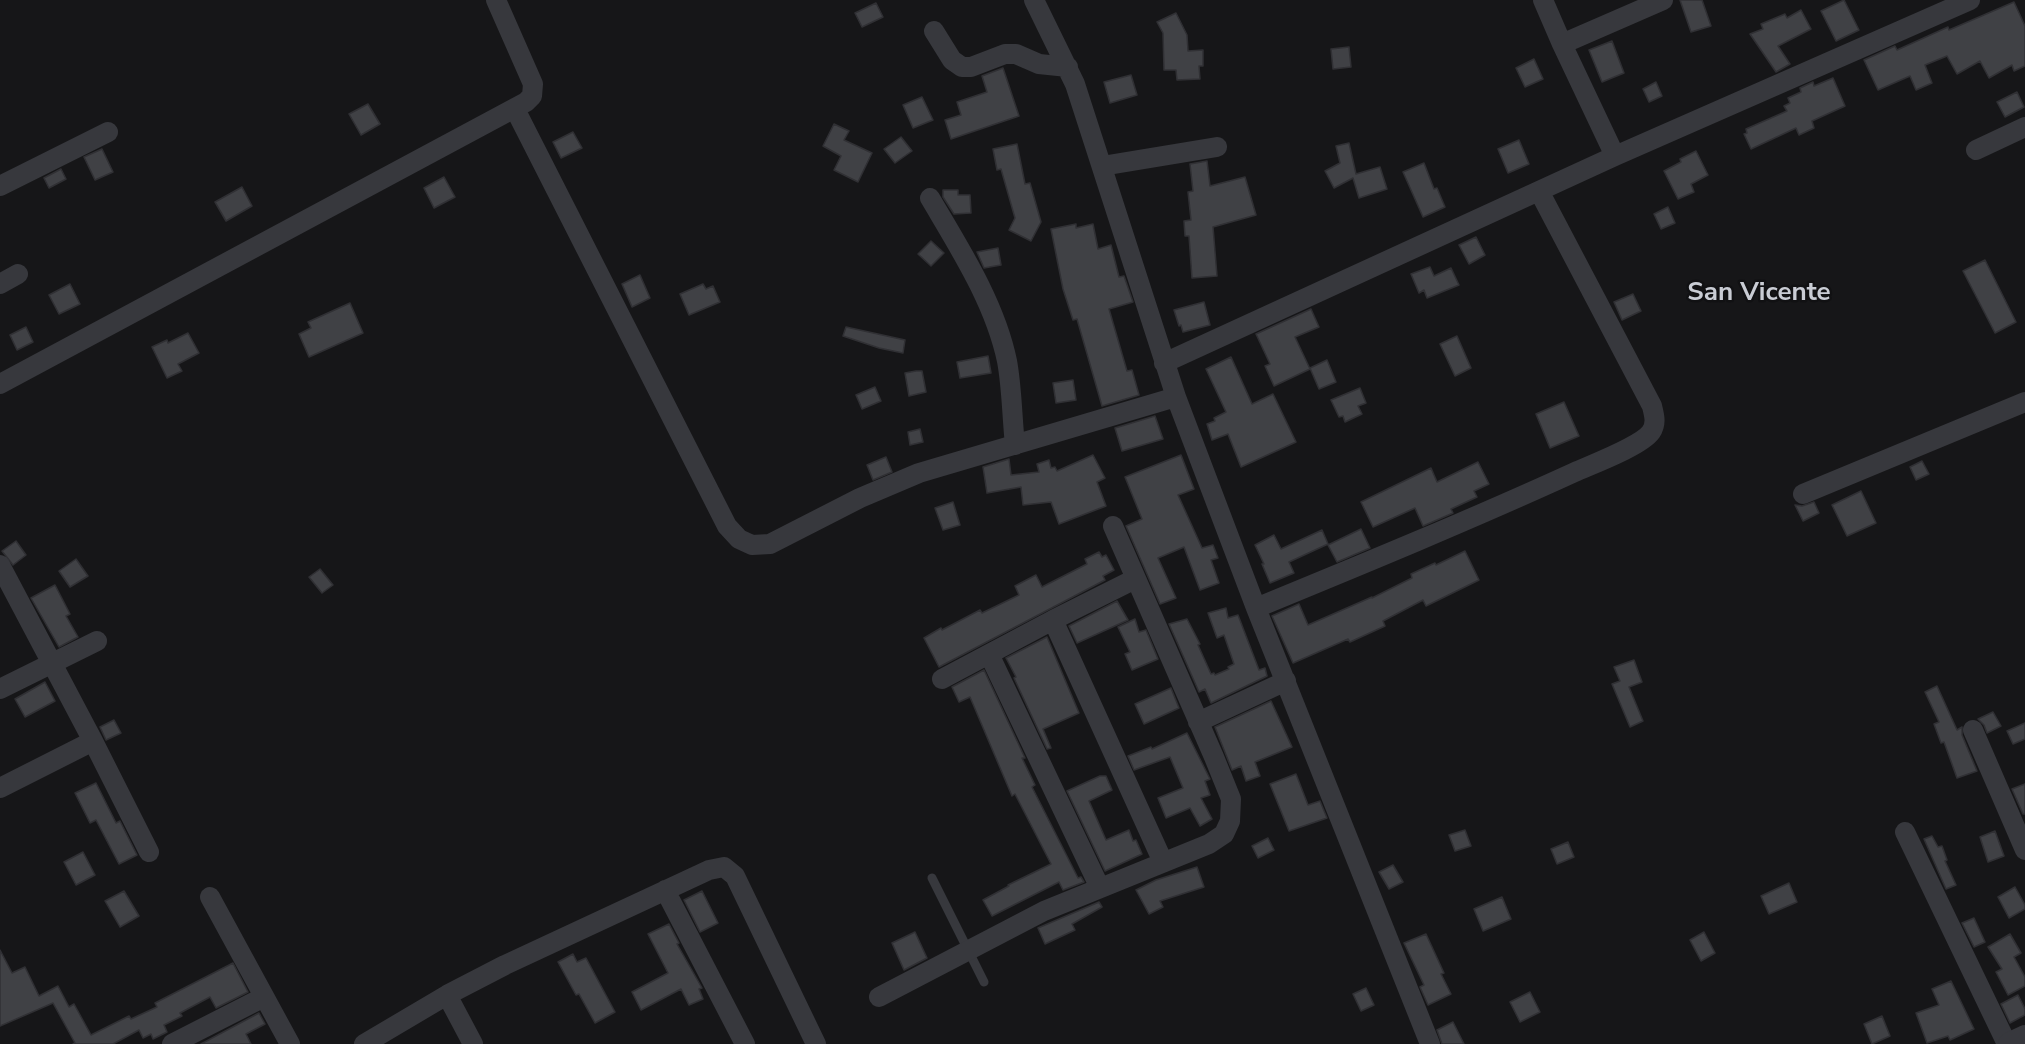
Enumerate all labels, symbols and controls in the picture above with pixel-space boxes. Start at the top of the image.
district label: San Vicente [1687,278,1831,310]

